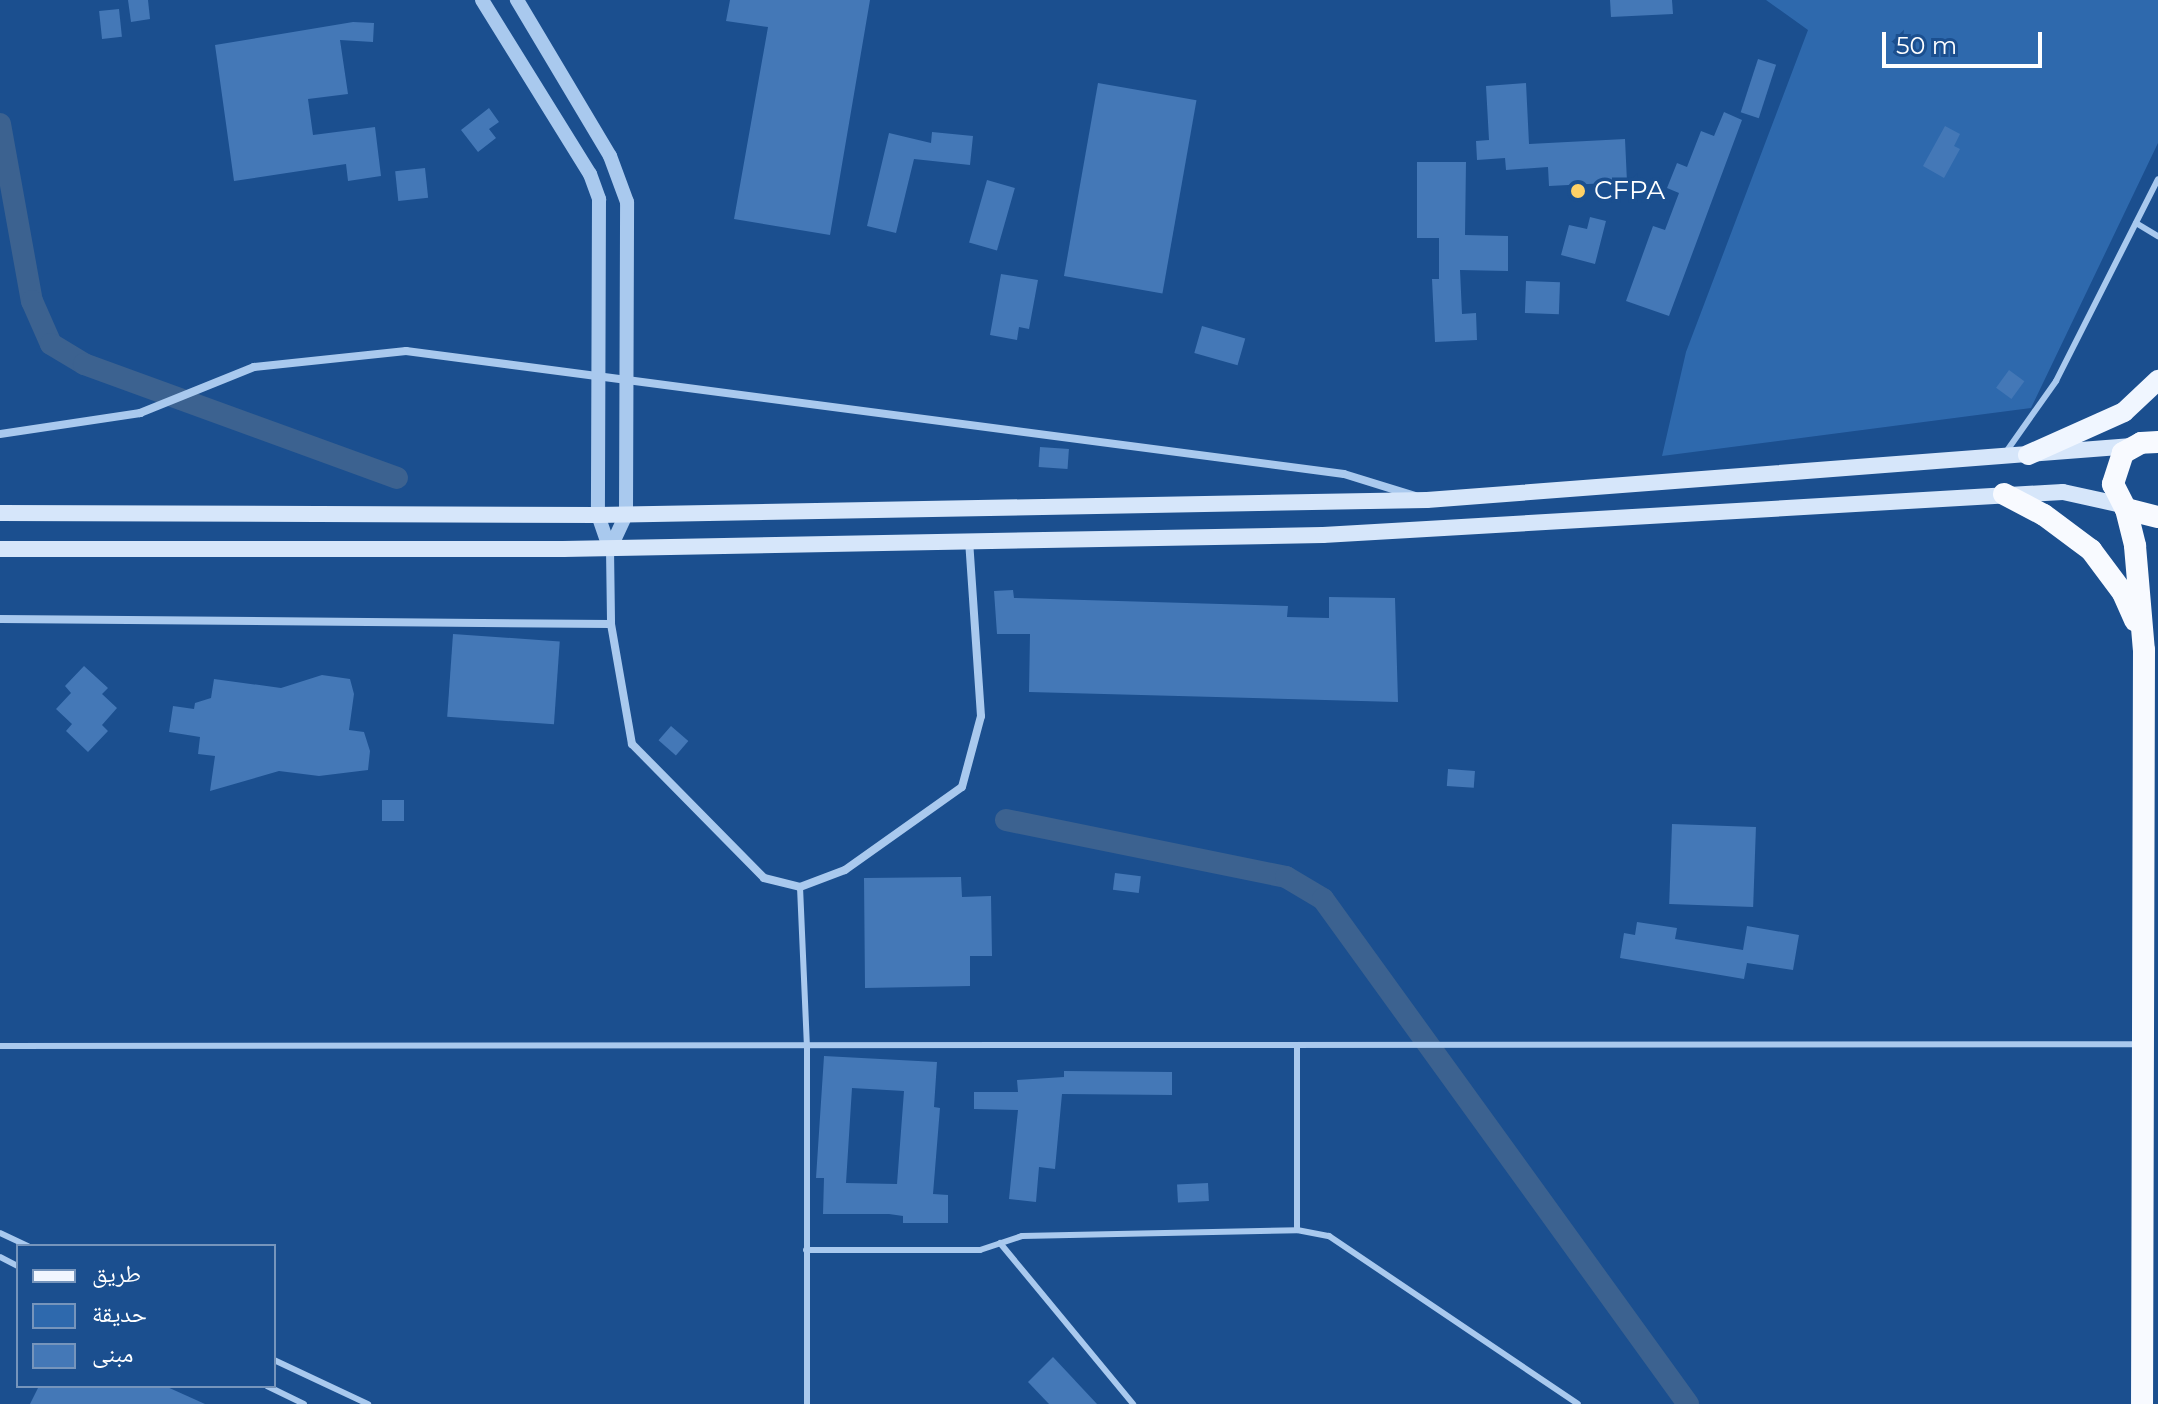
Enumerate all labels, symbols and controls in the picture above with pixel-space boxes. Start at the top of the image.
scale bar [1886,16,2046,66]
text: 50 m [1896,31,1957,60]
place label: CFPA [1594,175,1665,207]
marker: CFPA [1569,182,1587,200]
legend [16,1244,276,1388]
text: طريق [92,1259,141,1288]
text: حديقة [92,1299,147,1328]
text: مبنى [92,1339,133,1368]

